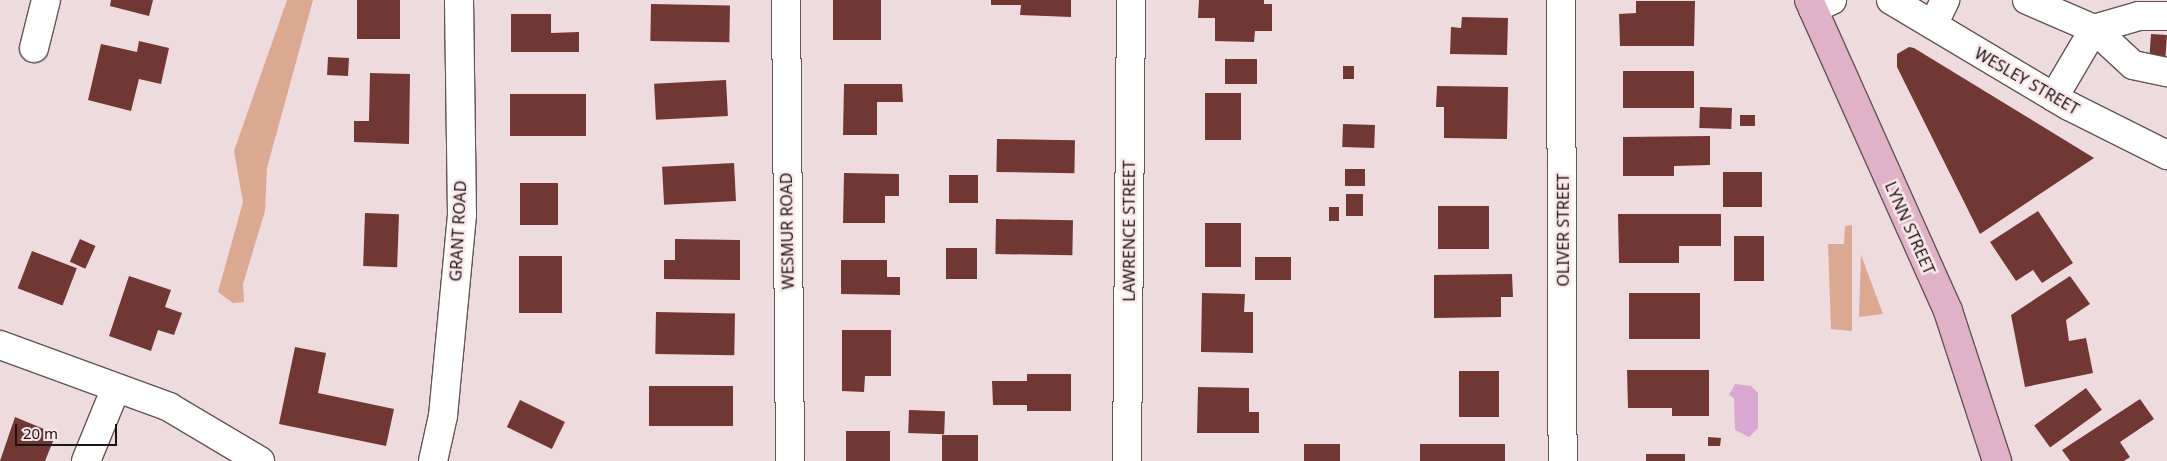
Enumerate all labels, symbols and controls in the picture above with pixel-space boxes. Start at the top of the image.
street label: WESLEY STREET [1971,43,2083,119]
street label: LAWRENCE STREET [1119,160,1139,302]
street label: WESMUR ROAD [776,172,798,290]
street label: OLIVER STREET [1553,173,1573,287]
street label: LYNN STREET [1881,179,1939,277]
street label: GRANT ROAD [446,180,470,282]
scale bar [18,414,120,446]
text: 20 m [23,423,58,443]

